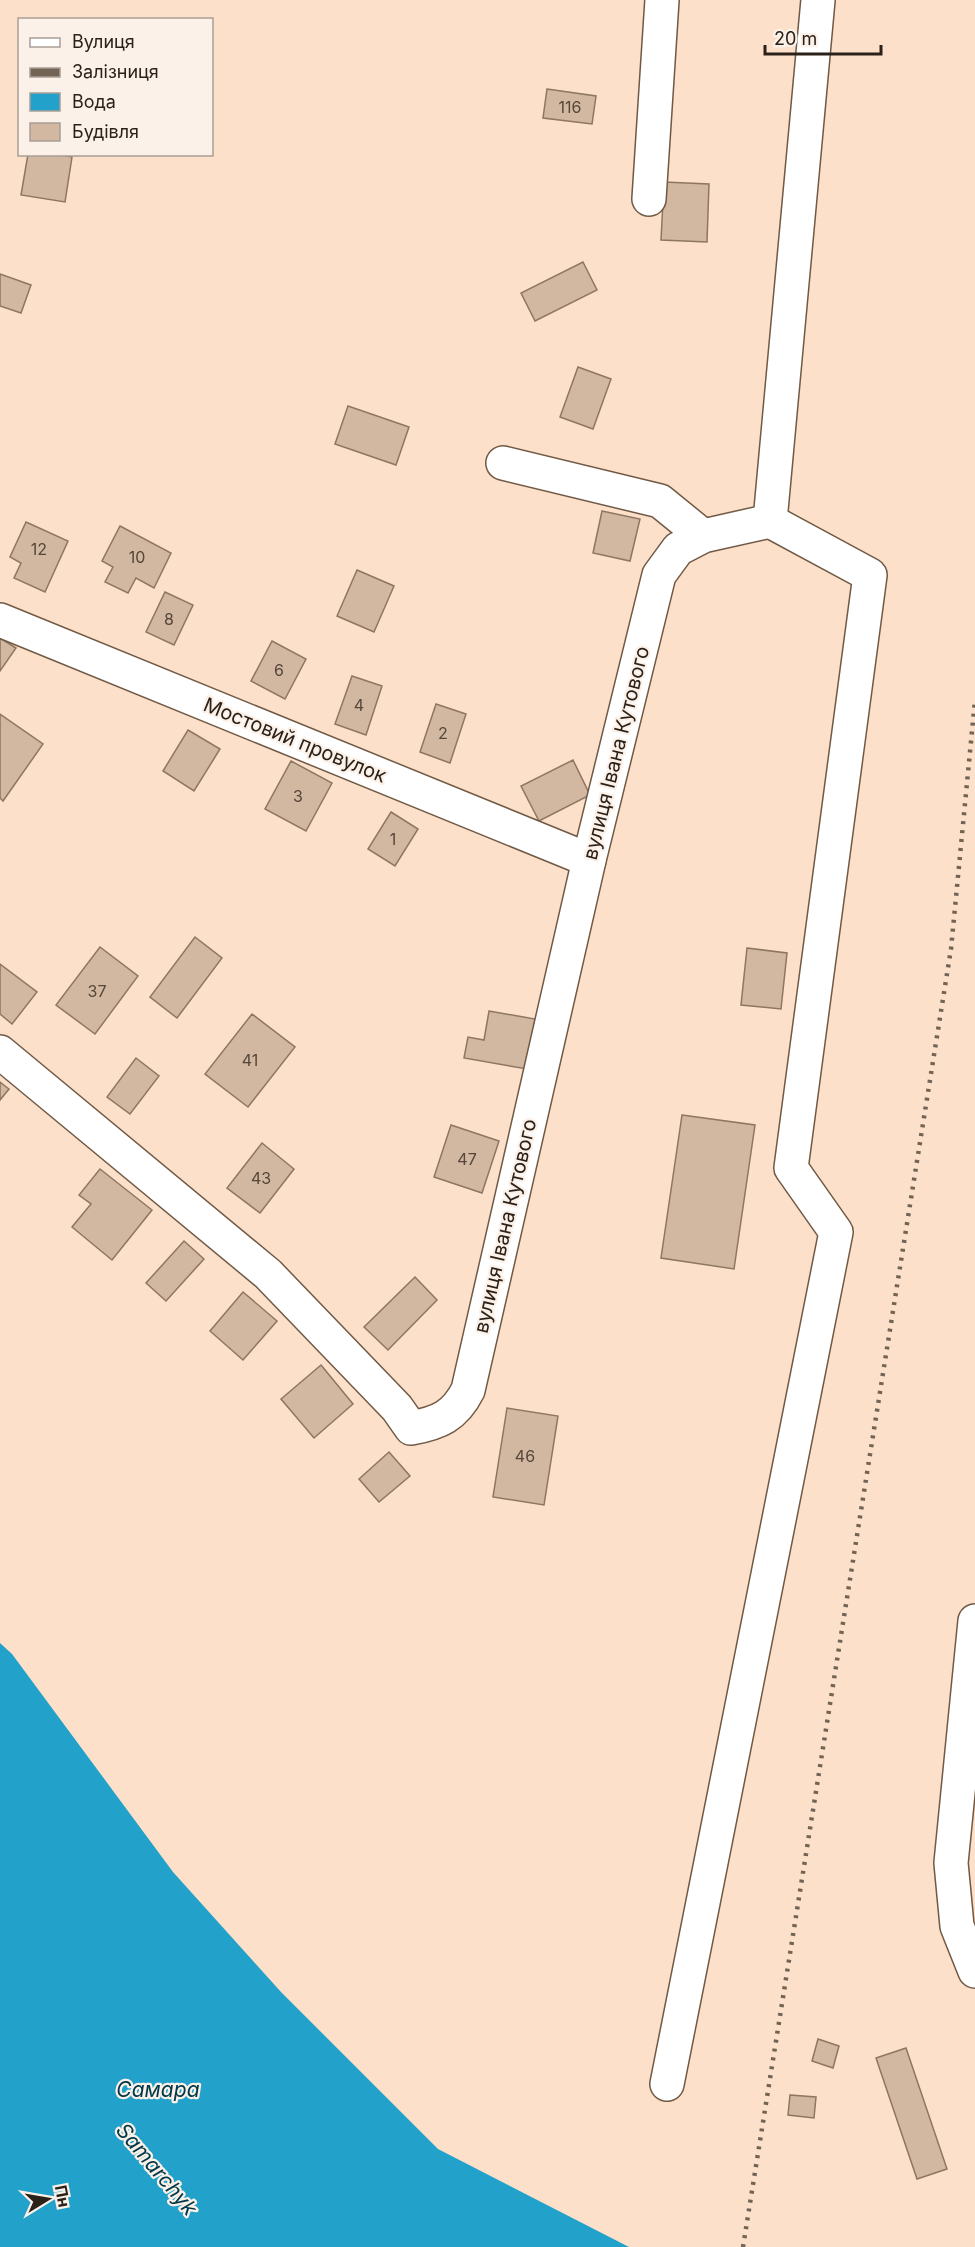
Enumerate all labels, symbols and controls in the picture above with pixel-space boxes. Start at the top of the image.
legend [18,18,213,156]
scale bar [765,18,880,56]
text: 20 m [774,28,817,49]
text: Вулиця [72,31,135,52]
text: Залізниця [72,61,159,82]
text: Вода [72,91,116,112]
house number: 116 [559,97,581,117]
text: Будівля [72,121,139,142]
house number: 12 [31,539,47,559]
house number: 10 [129,547,145,567]
house number: 8 [164,609,174,629]
street label: вулиця Івана Кутового [578,644,654,862]
house number: 6 [274,660,284,680]
street label: Мостовий провулок [200,692,390,788]
house number: 4 [354,695,364,715]
house number: 2 [438,723,448,743]
house number: 3 [293,786,303,806]
house number: 1 [390,829,396,849]
house number: 37 [88,981,106,1001]
house number: 41 [242,1050,258,1070]
street label: вулиця Івана Кутового [469,1117,541,1335]
house number: 47 [457,1149,477,1169]
house number: 43 [251,1168,271,1188]
house number: 46 [515,1446,535,1466]
water label: Самара [116,2077,200,2102]
water label: Samarchyk [111,2118,203,2221]
north arrow [18,2169,78,2229]
text: Пн [51,2183,75,2209]

